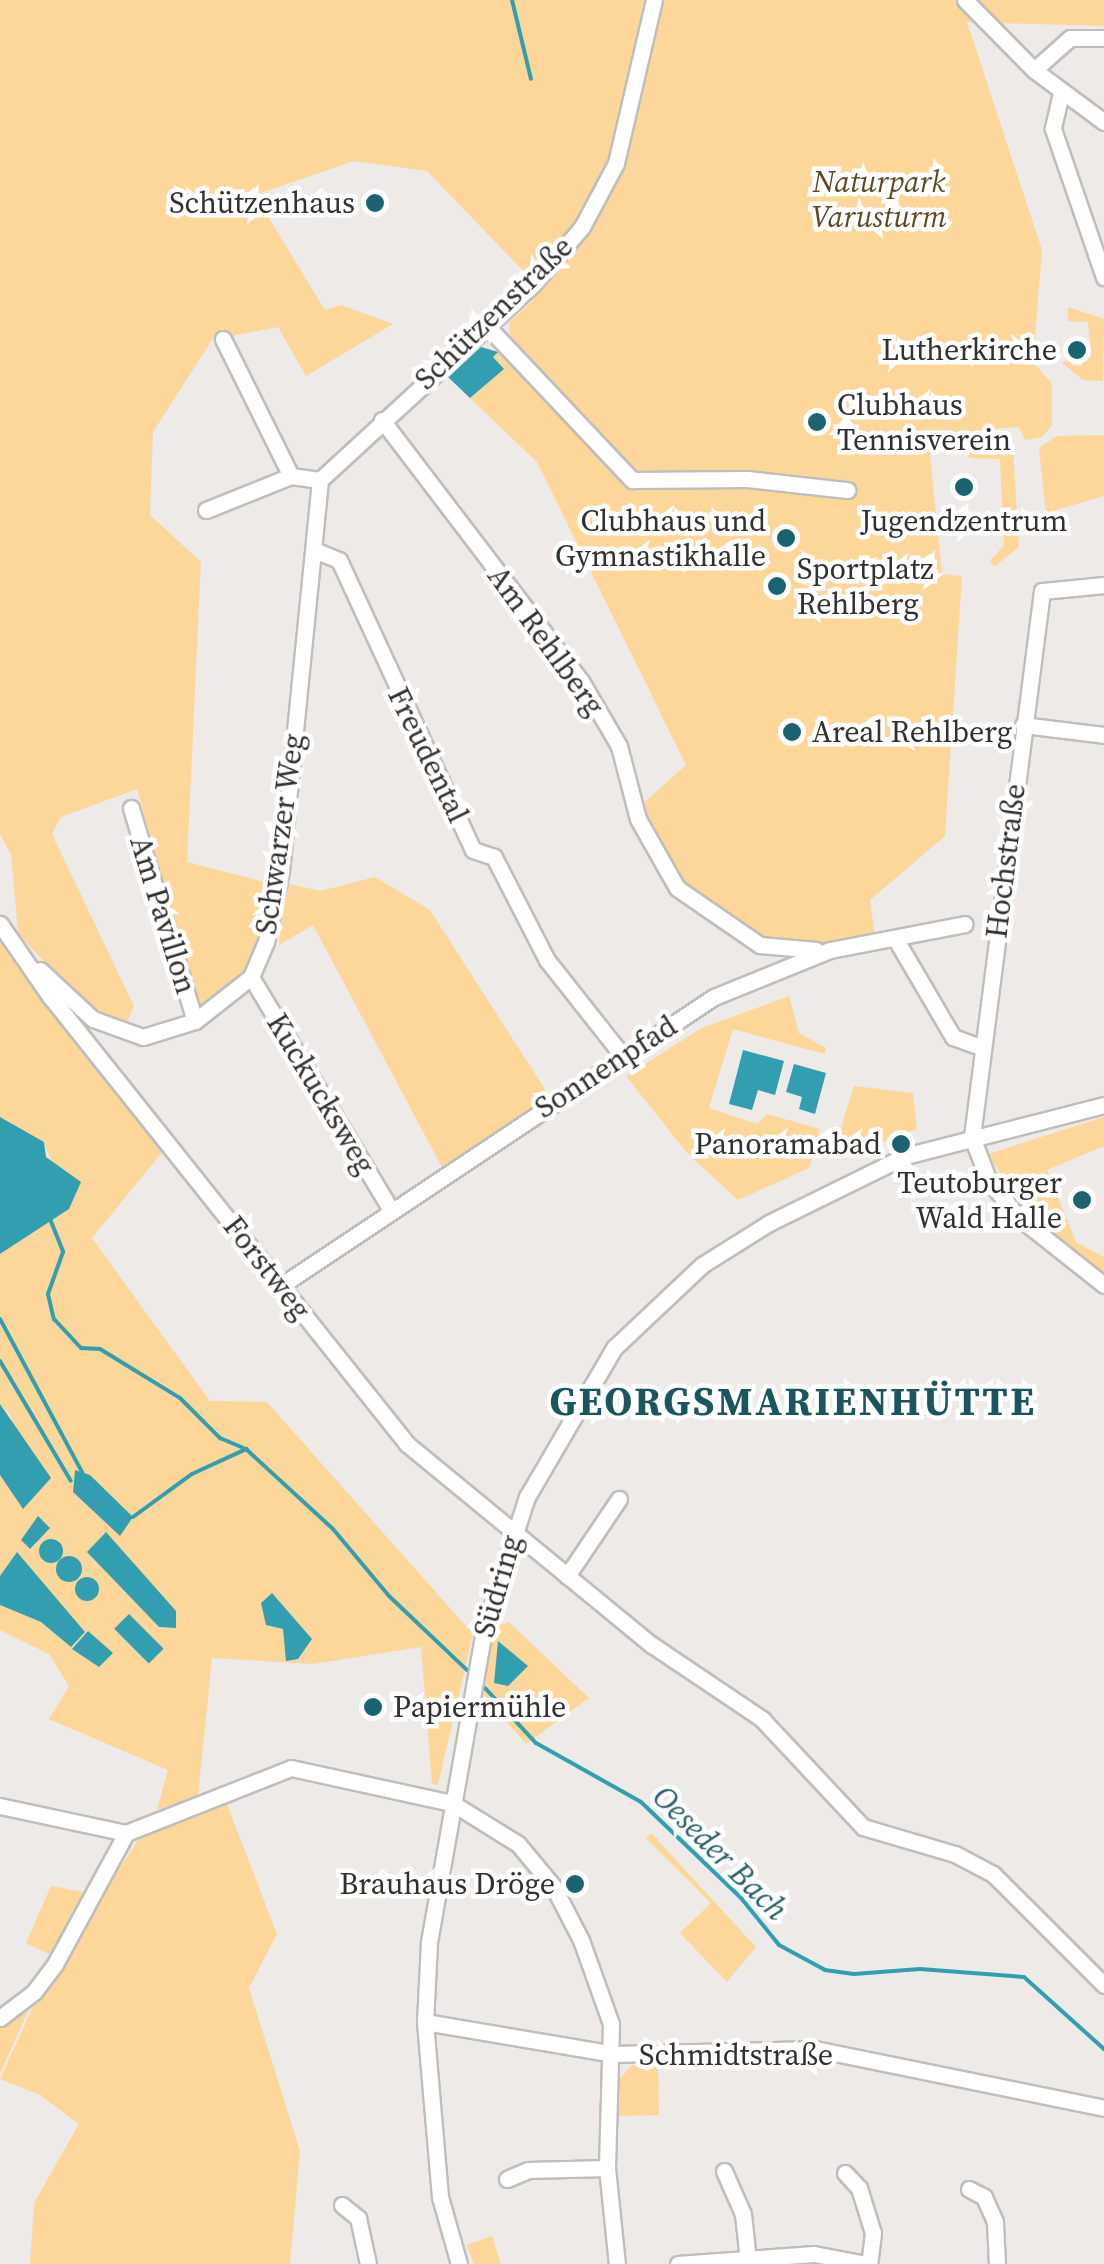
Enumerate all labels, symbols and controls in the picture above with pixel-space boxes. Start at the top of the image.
park label: Naturpark Varusturm [811,164,947,234]
place label: Schützenhaus [169,185,355,221]
marker: Schützenhaus [364,192,386,214]
street label: Schützenstraße [408,229,580,397]
place label: Lutherkirche [882,332,1057,368]
marker: Lutherkirche [1066,339,1088,361]
place label: Clubhaus Tennisverein [837,387,1011,458]
marker: Clubhaus Tennisverein [806,411,828,433]
marker: Jugendzentrum [953,476,975,498]
place label: Clubhaus und Gymnastikhalle [555,503,766,574]
place label: Jugendzentrum [860,503,1068,539]
marker: Clubhaus und Gymnastikhalle [775,527,797,549]
place label: Sportplatz Rehlberg [797,551,934,622]
street label: Am Rehlberg [480,559,612,723]
marker: Sportplatz Rehlberg [766,575,788,597]
street label: Freudental [380,682,476,828]
place label: Areal Rehlberg [812,714,1012,750]
marker: Areal Rehlberg [781,721,803,743]
street label: Schwarzer Weg [248,731,312,937]
street label: Hochstraße [979,782,1033,940]
street label: Am Pavillon [122,832,204,998]
street label: Kuckucksweg [259,1007,383,1181]
street label: Sonnenpfad [528,1008,684,1126]
place label: Panoramabad [694,1126,881,1162]
marker: Panoramabad [890,1133,912,1155]
place label: Teutoburger Wald Halle [897,1165,1062,1236]
marker: Teutoburger Wald Halle [1071,1189,1093,1211]
street label: Forstweg [215,1209,319,1327]
district label: GEORGSMARIENHÜTTE [549,1377,1037,1425]
street label: Südring [466,1531,530,1641]
place label: Papiermühle [393,1689,566,1725]
marker: Papiermühle [362,1696,384,1718]
water label: Oeseder Bach [645,1778,795,1928]
place label: Brauhaus Dröge [340,1866,555,1902]
marker: Brauhaus Dröge [564,1873,586,1895]
street label: Schmidtstraße [639,2037,833,2073]

